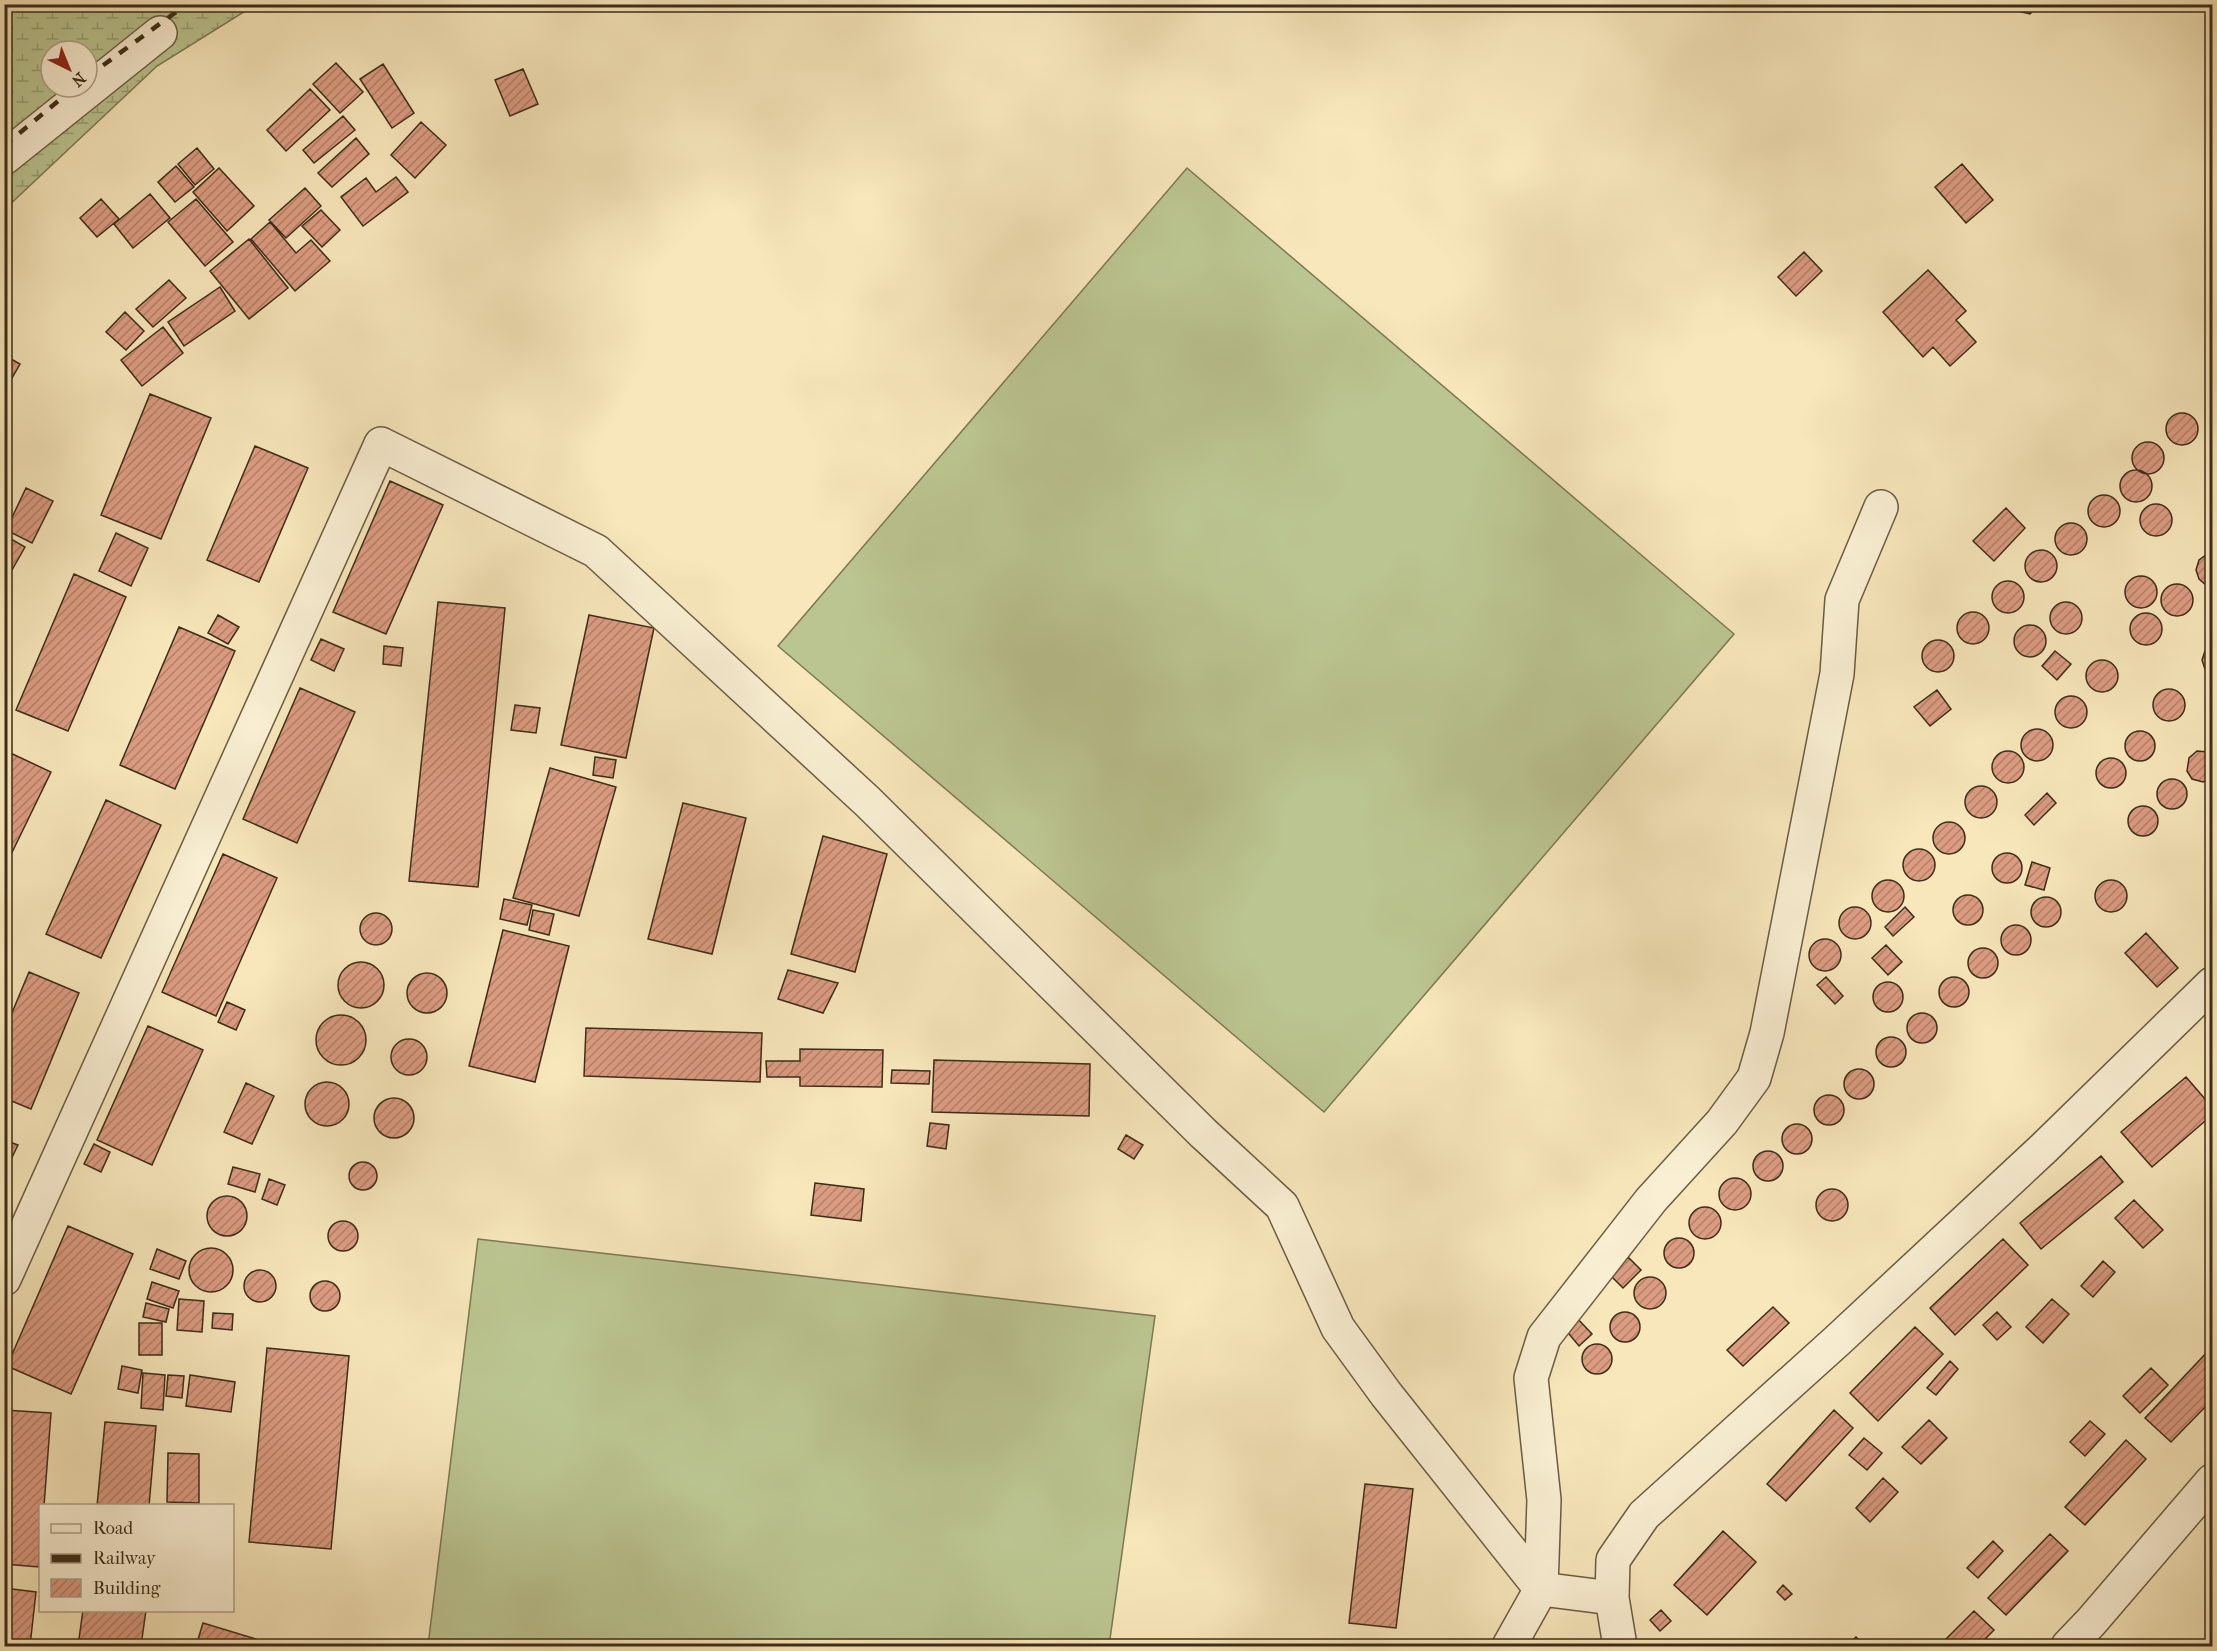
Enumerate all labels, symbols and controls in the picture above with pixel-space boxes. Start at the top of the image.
north arrow [39,39,99,99]
text: N [67,69,90,91]
legend [39,1504,234,1612]
text: Road [93,1518,133,1539]
text: Railway [93,1548,157,1569]
text: Building [93,1578,161,1599]

